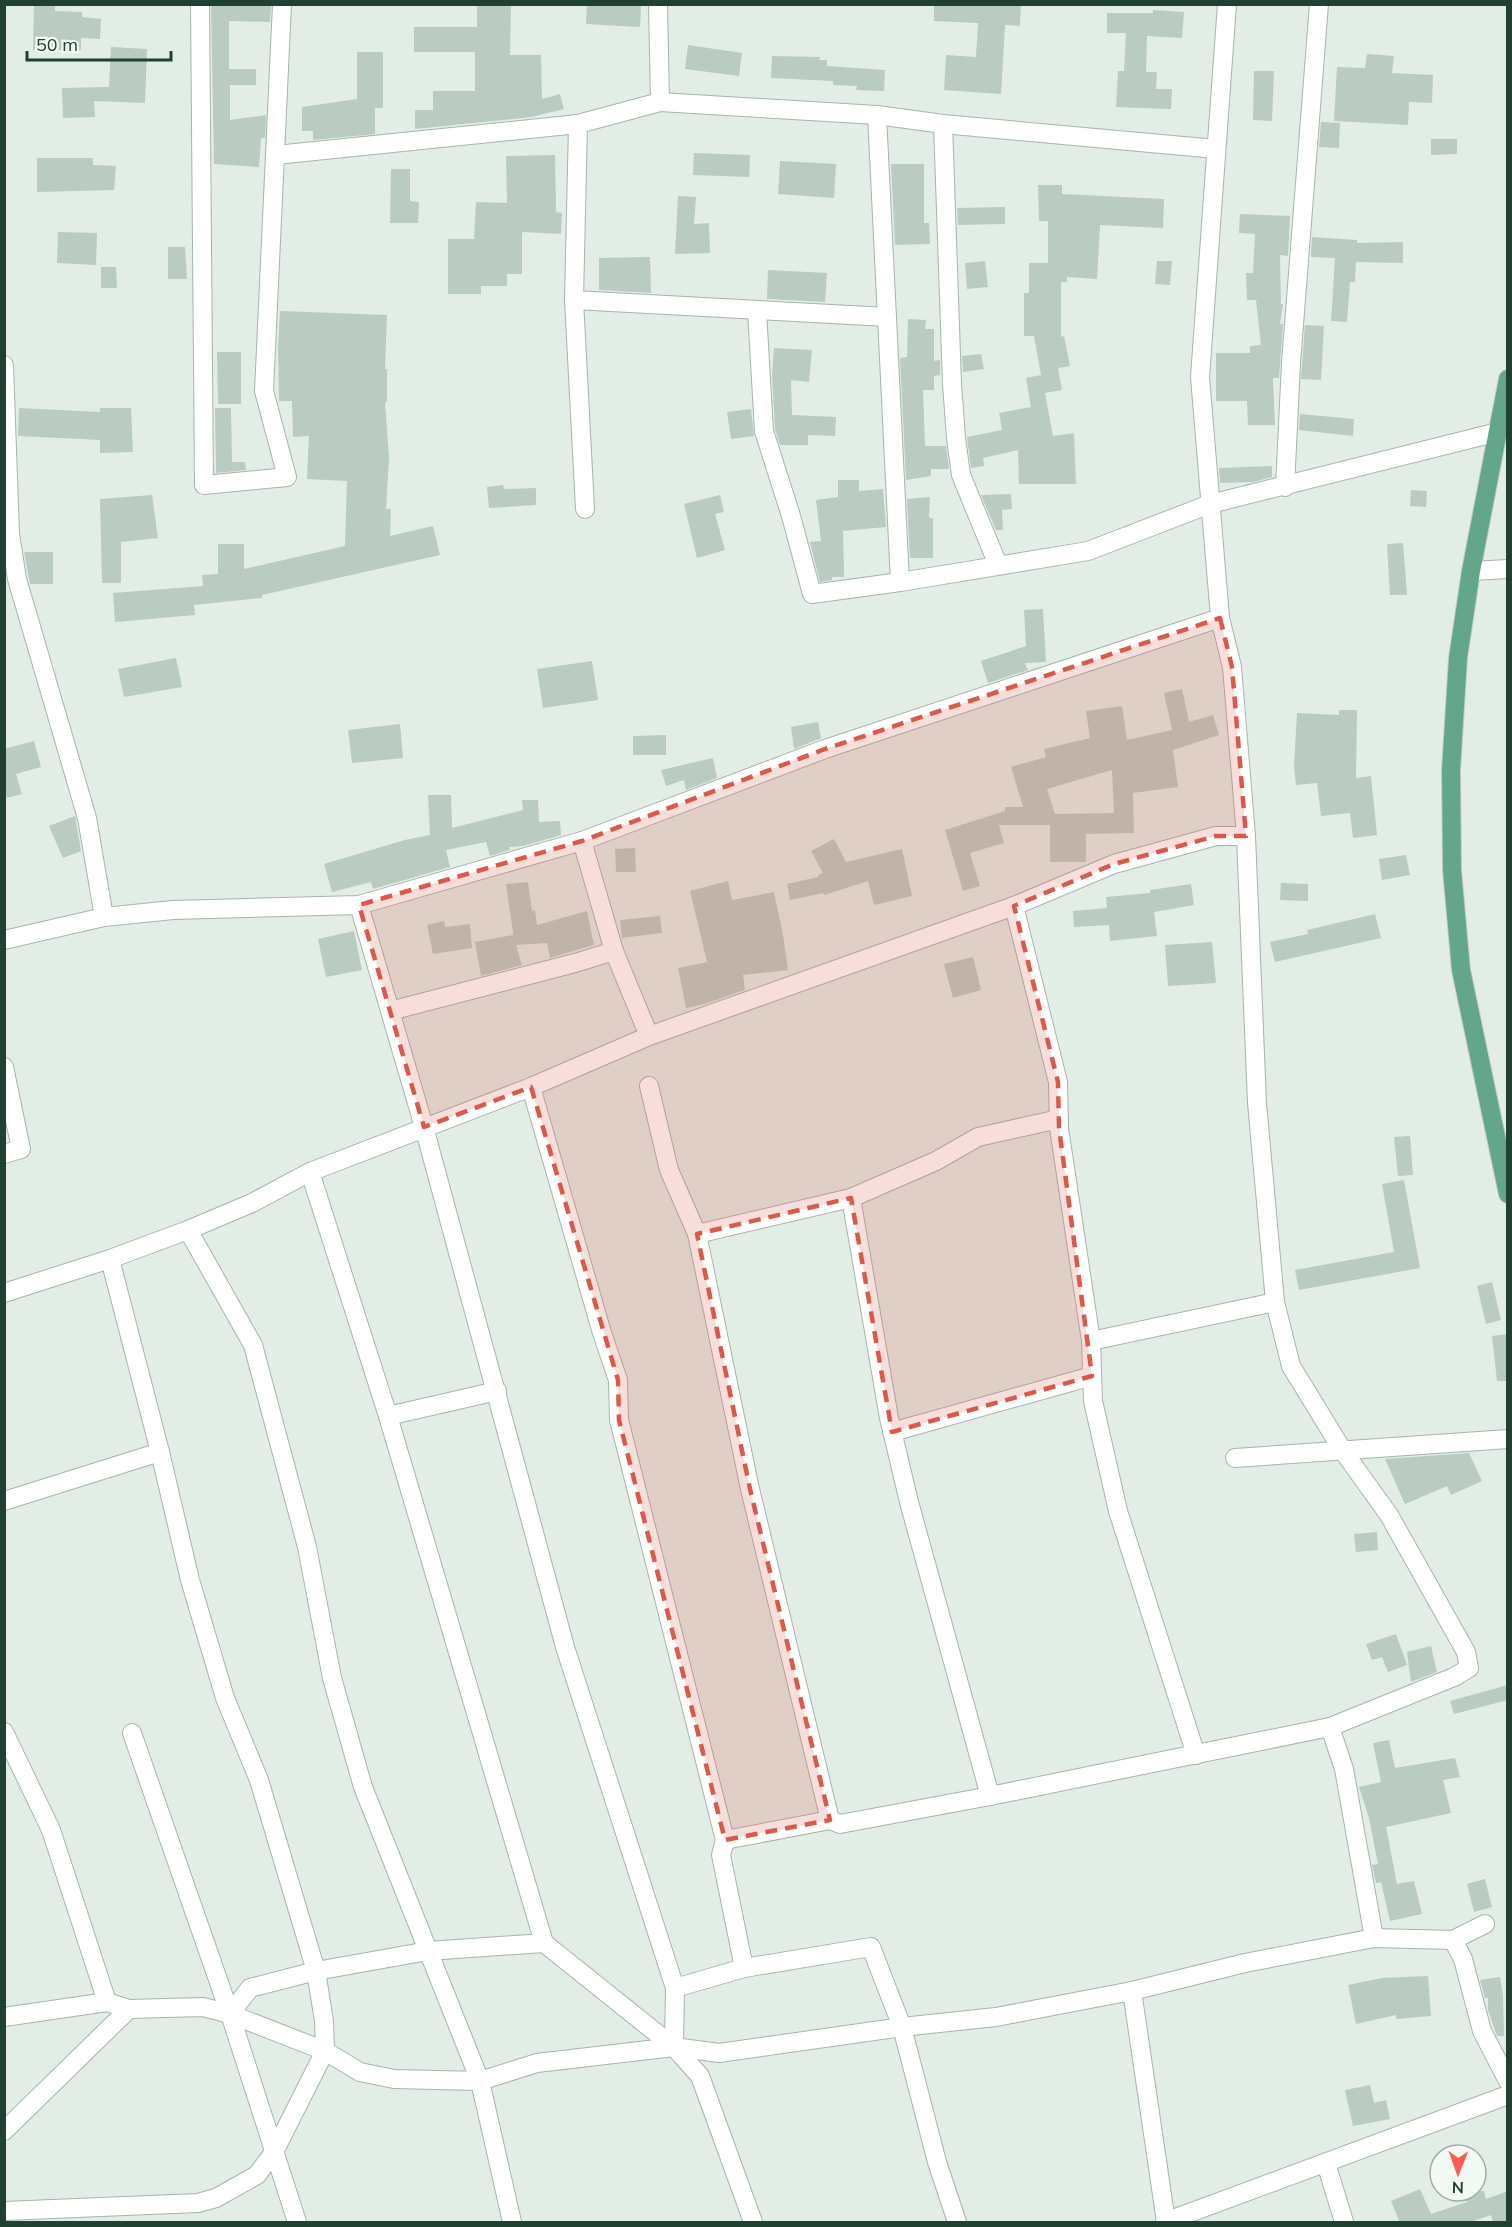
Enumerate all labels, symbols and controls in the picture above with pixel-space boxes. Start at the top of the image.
scale bar [27,24,171,62]
text: 50 m [36,33,78,56]
north arrow [1428,2143,1488,2203]
text: N [1452,2178,1464,2198]

